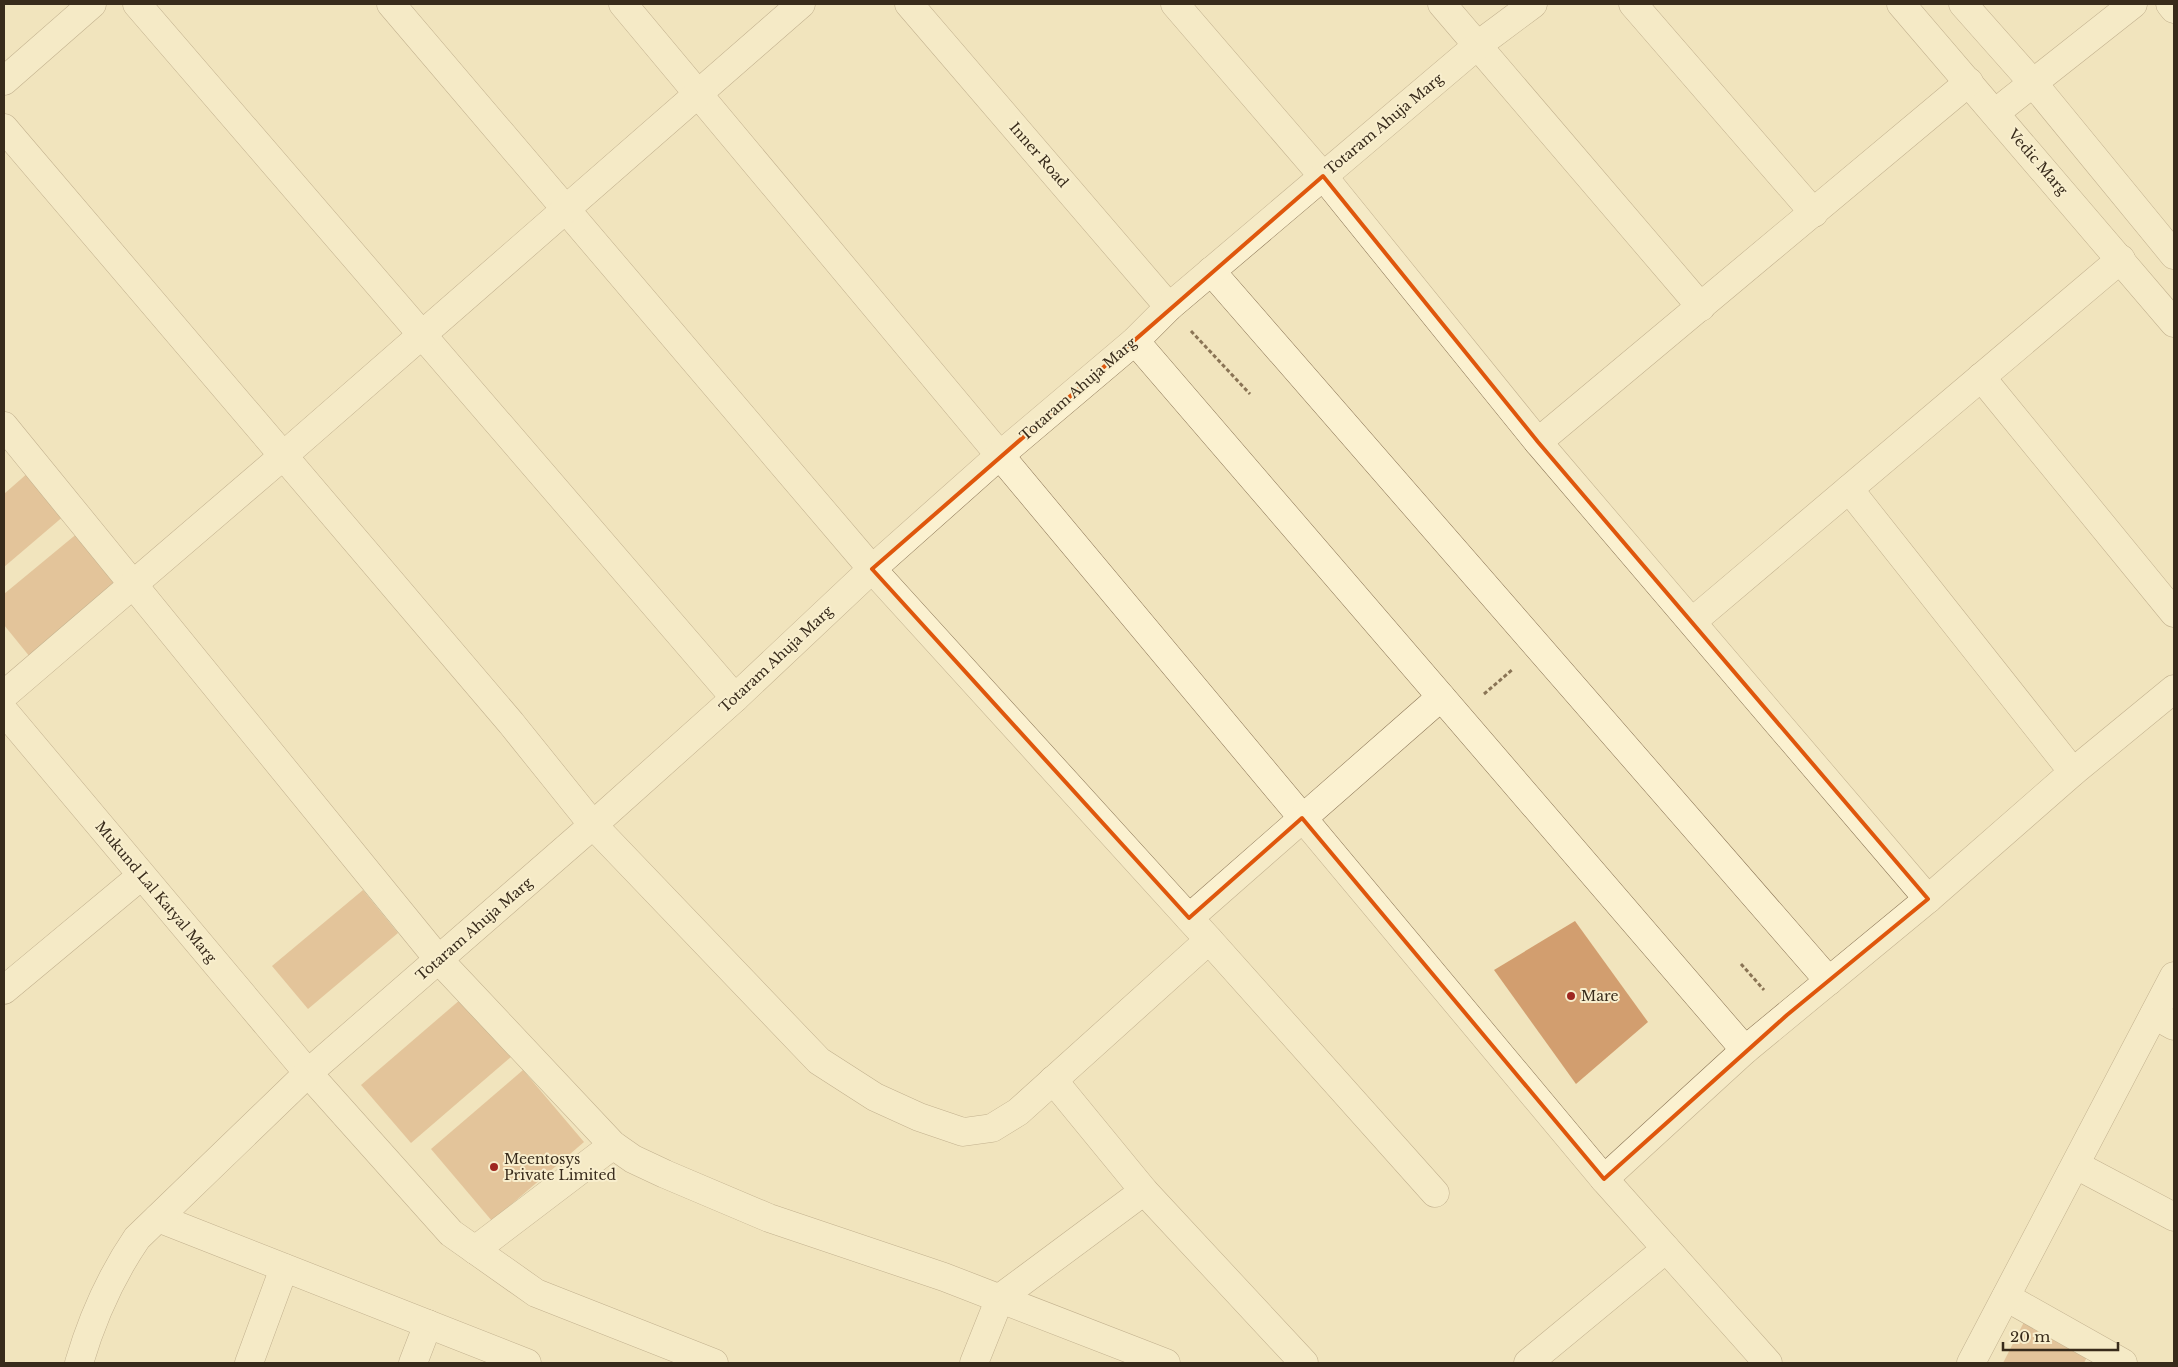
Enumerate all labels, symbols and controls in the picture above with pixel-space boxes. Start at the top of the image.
street label: Totaram Ahuja Marg [1321,69,1447,179]
street label: Inner Road [1006,119,1073,192]
street label: Vedic Marg [2004,125,2072,199]
street label: Totaram Ahuja Marg [1016,333,1140,445]
street label: Totaram Ahuja Marg [716,601,837,716]
street label: Mukund Lal Katyal Marg [92,818,221,967]
street label: Totaram Ahuja Marg [412,873,536,985]
place label: Mare [1581,987,1619,1005]
marker: Mare [1565,990,1577,1002]
place label: Meentosys Private Limited [504,1150,617,1184]
marker: Meentosys Private Limited [488,1161,500,1173]
scale bar [2003,1320,2118,1352]
text: 20 m [2010,1327,2050,1346]

